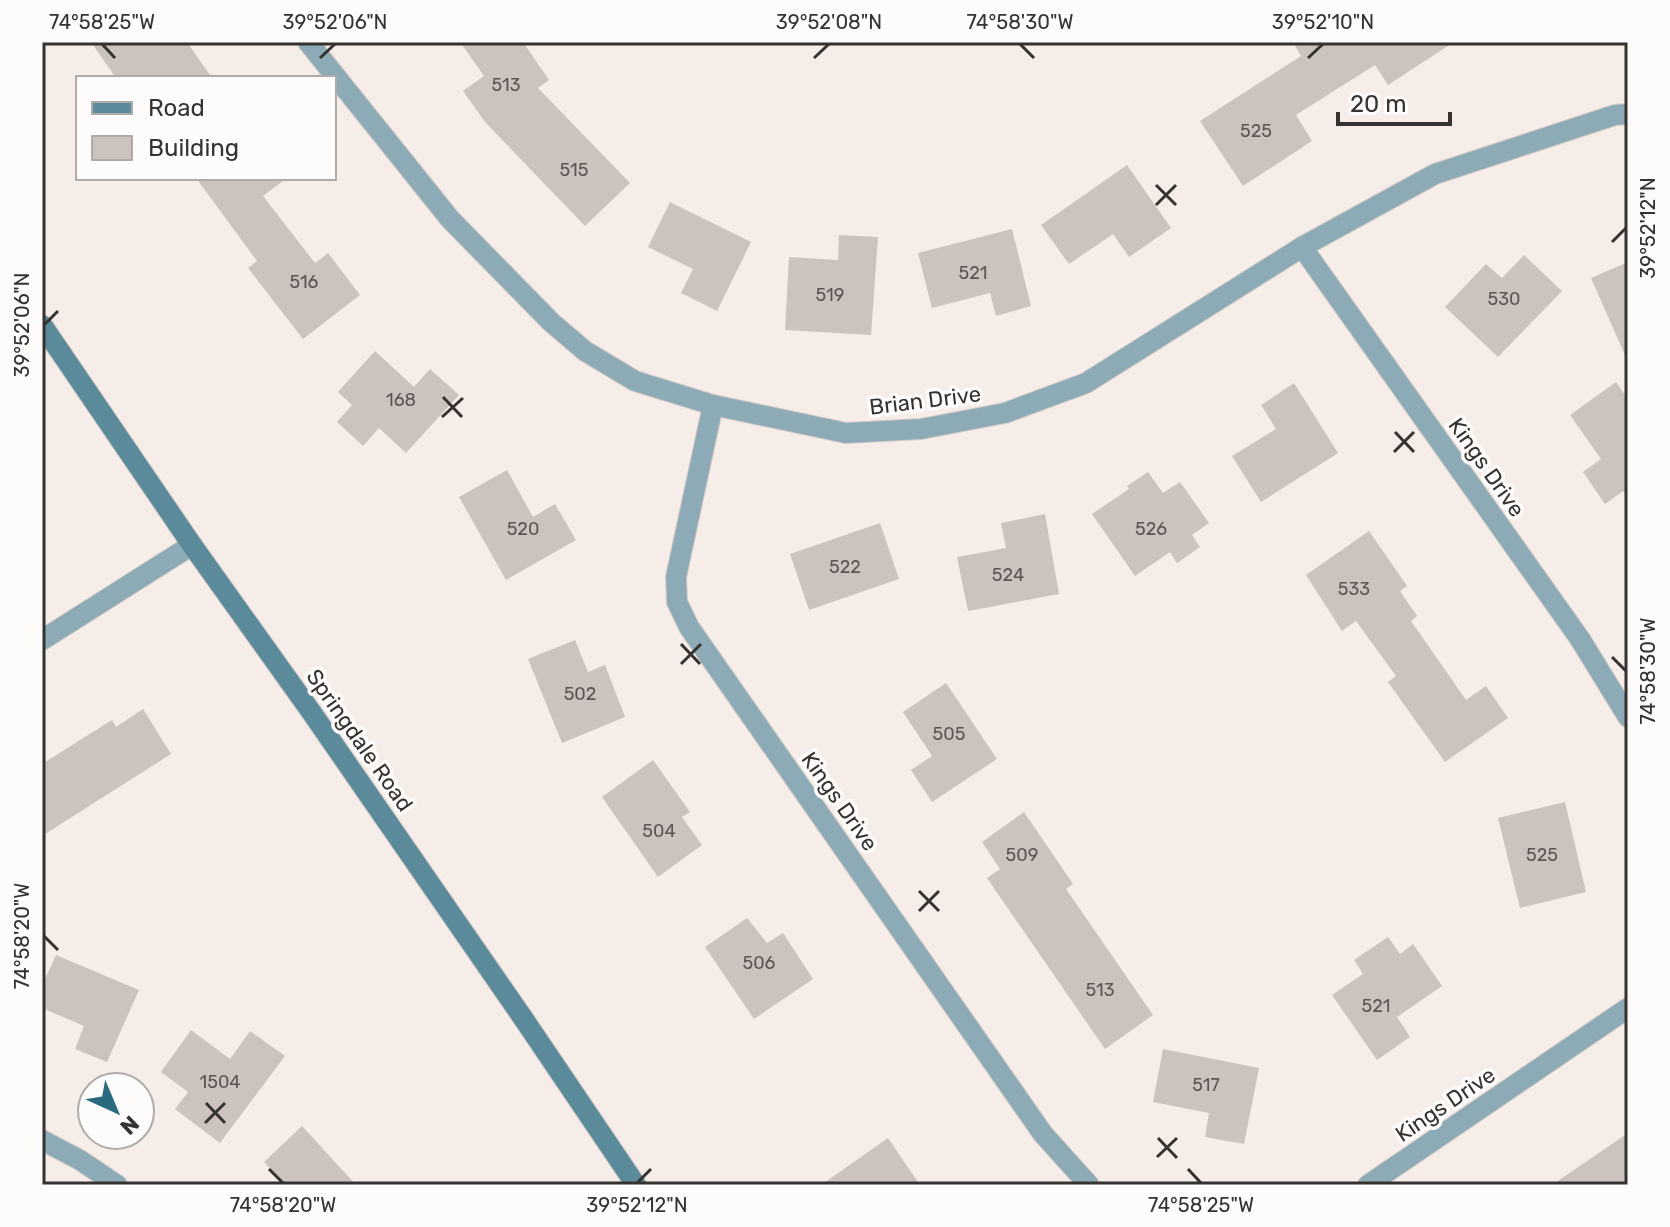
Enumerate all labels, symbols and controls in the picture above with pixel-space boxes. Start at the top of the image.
text: 74°58'25"W [49,10,155,34]
text: 39°52'06"N [282,10,388,34]
text: 39°52'08"N [776,10,882,34]
text: 74°58'30"W [967,10,1073,34]
text: 39°52'10"N [1272,10,1374,34]
house number: 513 [492,74,520,96]
legend [76,76,336,180]
scale bar [1338,76,1450,126]
text: 20 m [1350,90,1407,118]
text: Road [148,94,205,122]
house number: 525 [1240,120,1272,142]
text: Building [148,134,239,162]
house number: 515 [560,159,588,181]
text: 39°52'12"N [1636,177,1660,279]
house number: 521 [959,262,987,284]
house number: 516 [290,271,319,293]
text: 39°52'06"N [10,272,34,378]
house number: 519 [816,284,844,306]
house number: 530 [1488,288,1520,310]
street label: Brian Drive [868,380,982,421]
house number: 168 [386,389,416,411]
street label: Kings Drive [1443,413,1531,522]
house number: 520 [507,518,539,540]
house number: 526 [1135,518,1167,540]
house number: 522 [829,556,861,578]
house number: 524 [992,564,1024,586]
house number: 533 [1338,578,1370,600]
text: 74°58'30"W [1636,618,1660,724]
street label: Springdale Road [301,664,419,817]
house number: 502 [564,683,596,705]
house number: 505 [933,723,965,745]
street label: Kings Drive [796,747,884,856]
house number: 504 [642,820,676,842]
house number: 509 [1006,844,1038,866]
house number: 525 [1526,844,1558,866]
text: 74°58'20"W [10,883,34,989]
house number: 506 [743,952,776,974]
house number: 513 [1086,979,1114,1001]
house number: 521 [1362,995,1390,1017]
street label: Kings Drive [1390,1061,1500,1148]
north arrow [76,1071,156,1151]
house number: 1504 [199,1071,241,1093]
house number: 517 [1192,1074,1220,1096]
text: N [114,1110,145,1140]
text: 74°58'20"W [230,1193,336,1217]
text: 39°52'12"N [586,1193,688,1217]
text: 74°58'25"W [1148,1193,1254,1217]

